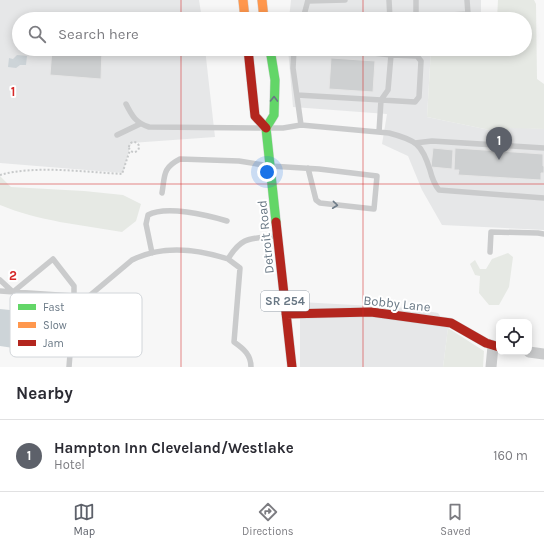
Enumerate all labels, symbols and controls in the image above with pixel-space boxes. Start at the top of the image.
search box [12,12,532,56]
icon: search [26,23,48,45]
text: Search here [58,25,139,43]
text: 1 [11,84,15,99]
one-way arrow [270,96,279,102]
pin: 1 [486,127,512,160]
your location [257,162,277,182]
street label: Detroit Road [254,199,277,274]
one-way arrow [332,200,338,209]
text: 2 [9,268,17,283]
road number: SR 254 [261,291,309,311]
legend [10,293,142,357]
street label: Bobby Lane [363,293,432,315]
text: Fast [43,301,64,314]
text: Slow [43,319,67,332]
map controls [496,319,532,355]
button: locate [496,319,532,355]
text: Jam [43,337,64,350]
text: Nearby [16,383,73,403]
text: Hampton Inn Cleveland/Westlake [54,439,294,457]
text: 1 [27,448,31,463]
text: 160 m [493,448,528,463]
text: Hotel [54,457,85,472]
tab: Map [73,501,95,538]
tab: Directions [242,501,294,538]
tab: Saved [440,501,471,538]

